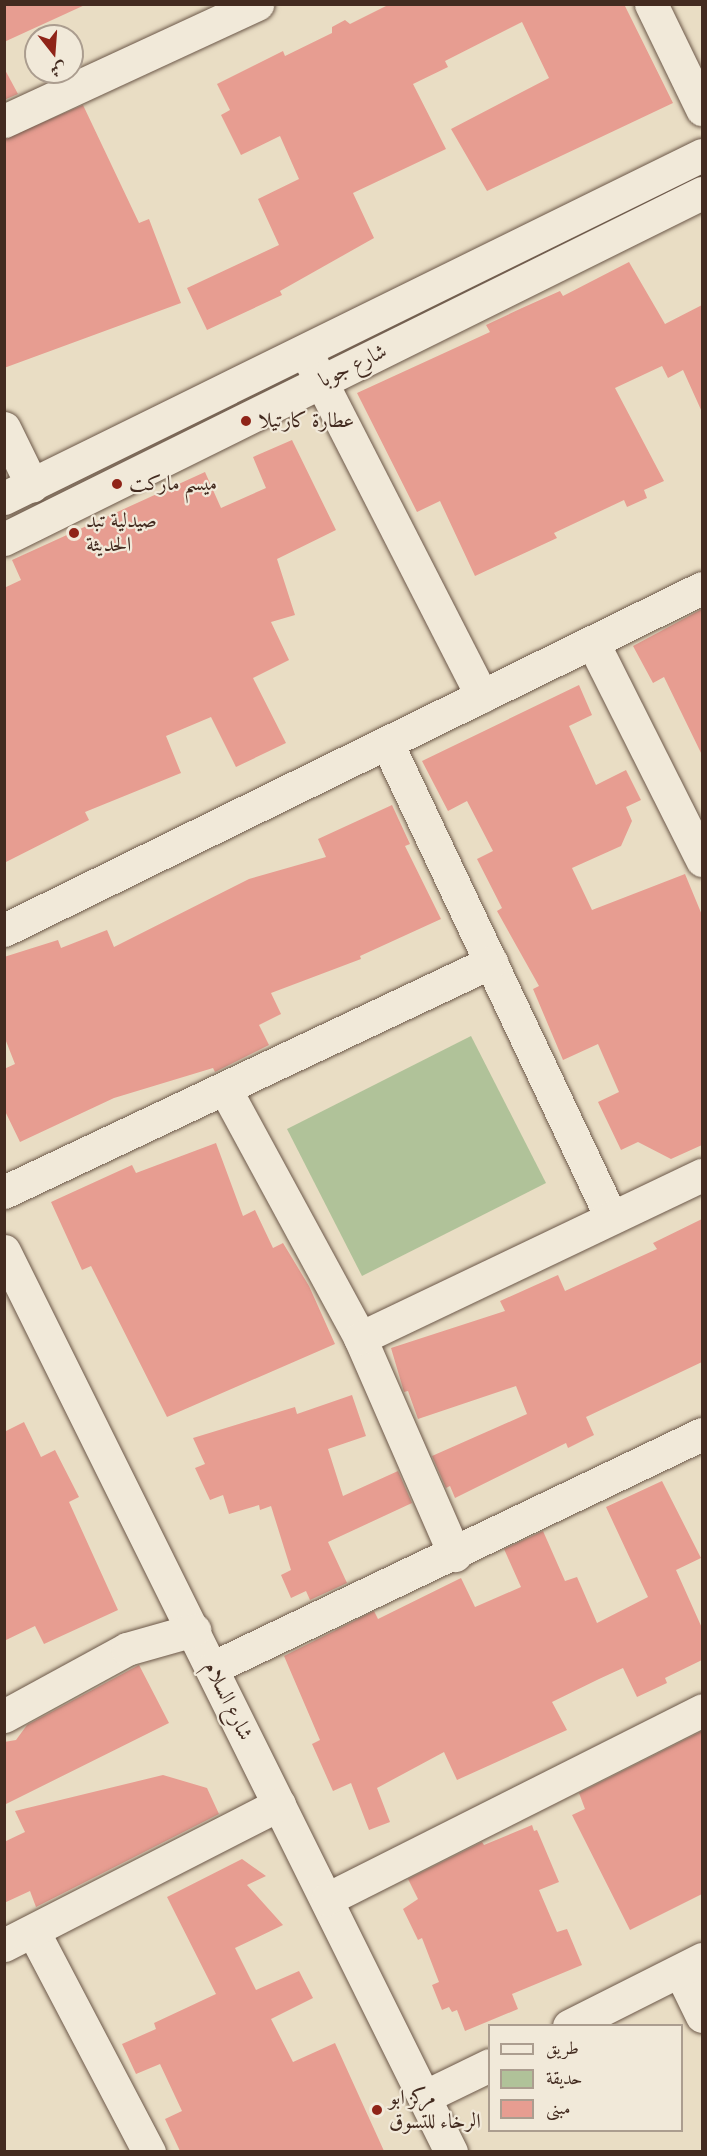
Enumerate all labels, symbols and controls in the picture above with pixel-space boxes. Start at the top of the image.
north arrow [24,24,84,84]
text: ش [48,57,69,81]
street label: شارع جوبا [315,339,391,393]
place label: عطارة كارتيلا [258,408,354,434]
marker: عطارة كارتيلا [239,414,253,428]
place label: ميسم ماركت [129,471,217,497]
marker: ميسم ماركت [110,477,124,491]
place label: صيدلية تبد الحديثة [86,508,157,558]
marker: صيدلية تبد الحديثة [67,526,81,540]
street label: شارع السلام [198,1657,258,1745]
legend [488,2024,683,2132]
text: طريق [546,2037,579,2060]
text: حديقة [546,2067,582,2090]
place label: مركز ابو الرخاء للتسوق [389,2085,481,2135]
text: مبنى [546,2097,571,2120]
marker: مركز ابو الرخاء للتسوق [370,2103,384,2117]

